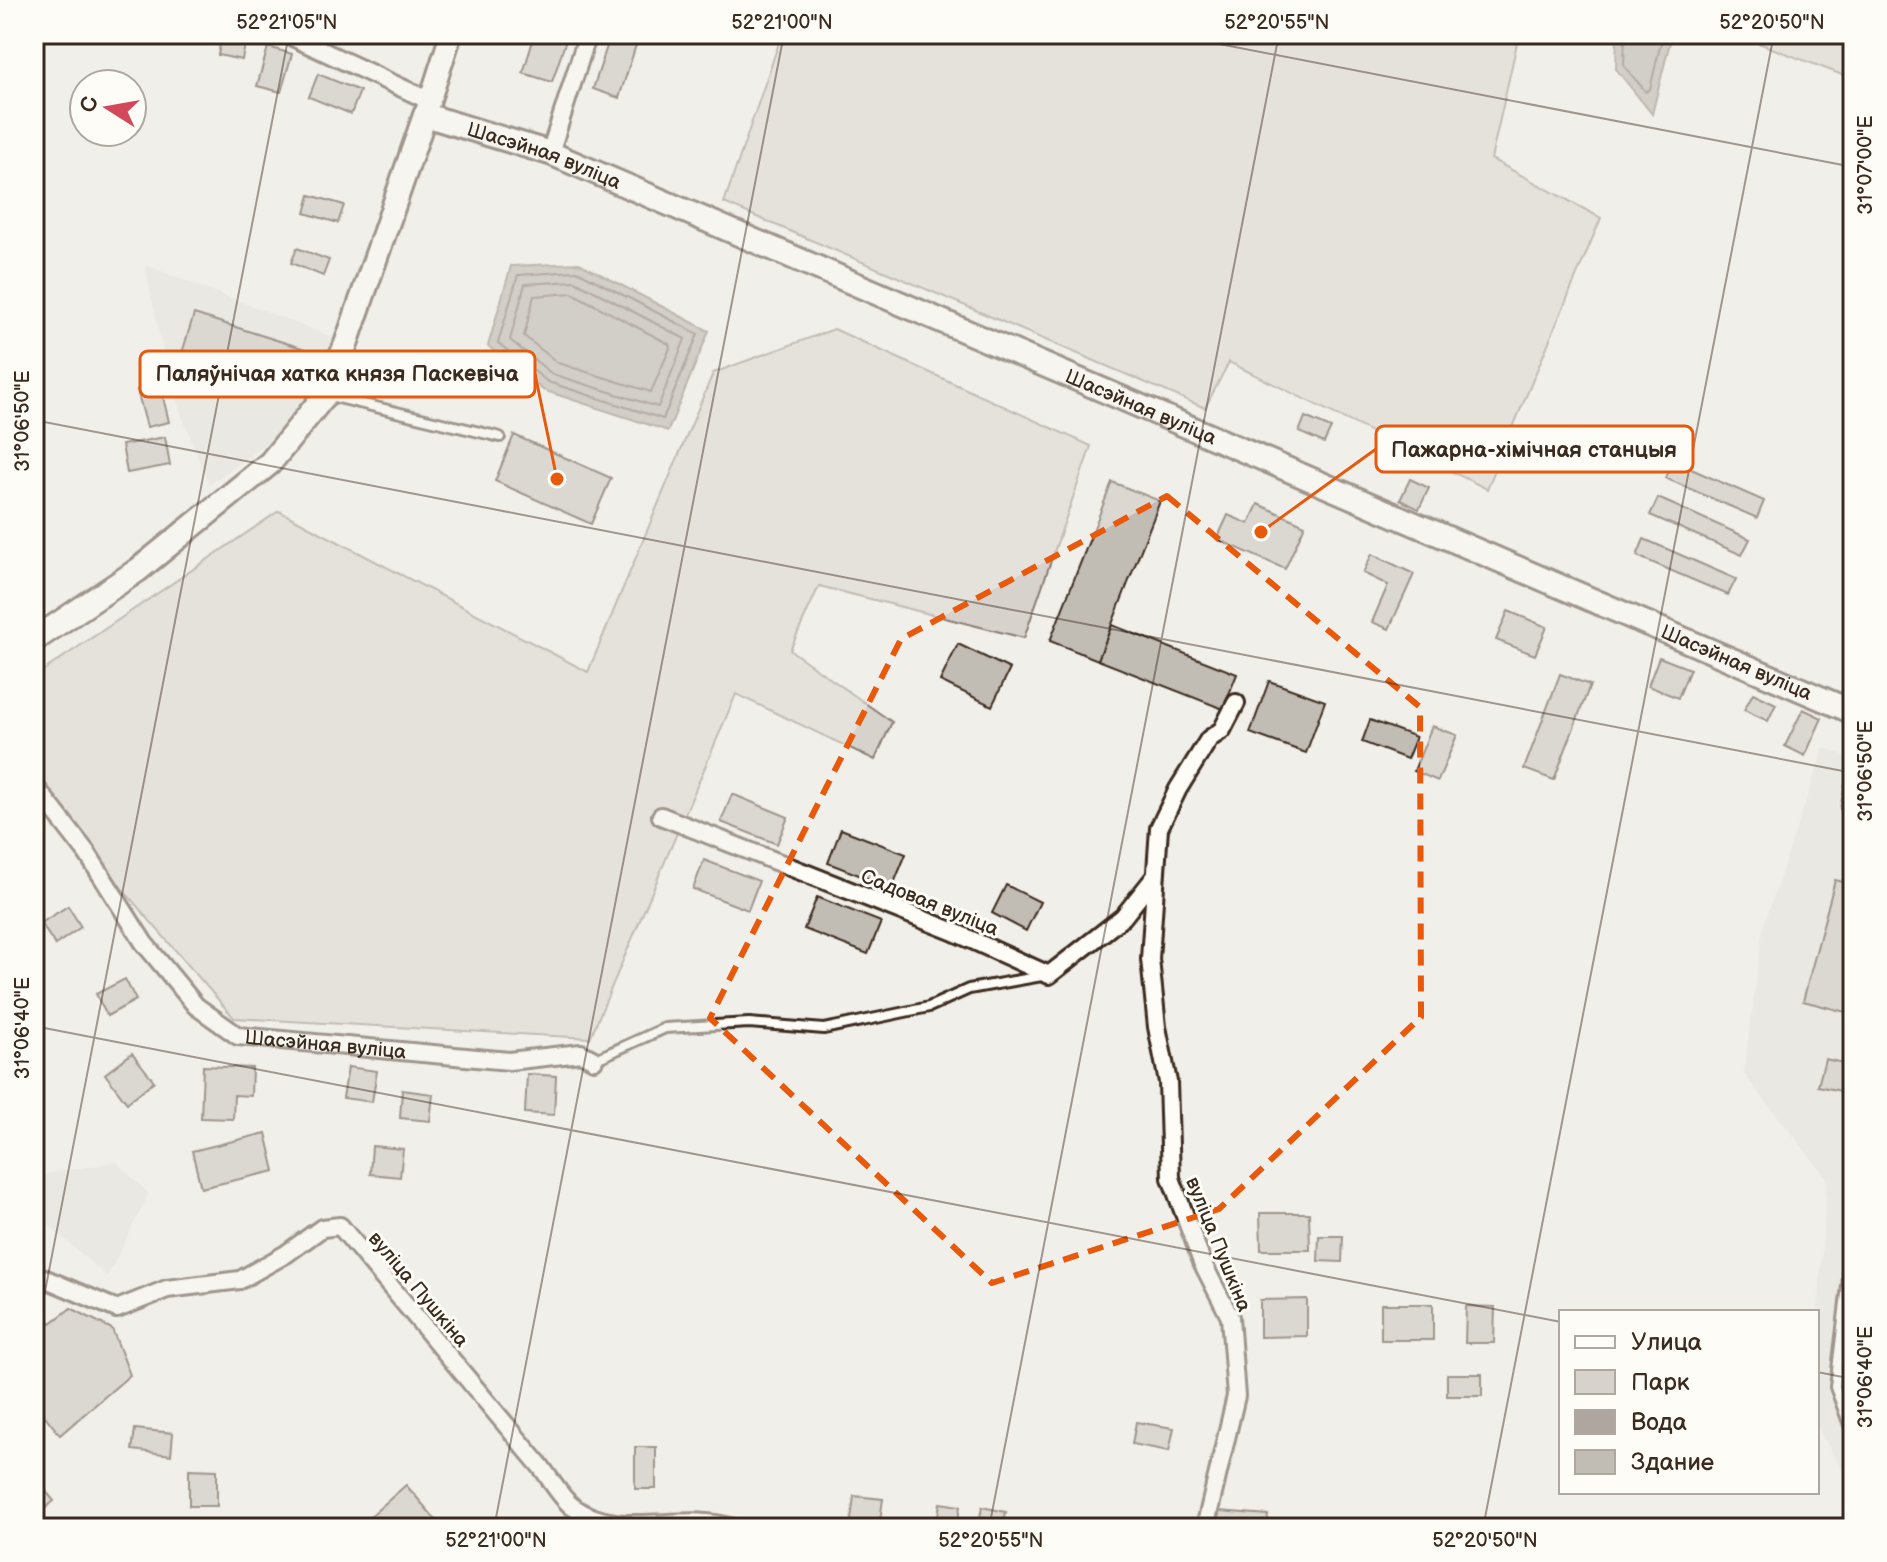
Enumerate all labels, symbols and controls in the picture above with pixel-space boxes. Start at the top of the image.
text: 52°21'05"N [236,11,338,35]
text: 52°21'00"N [731,11,833,35]
text: 52°20'55"N [1224,11,1330,35]
text: 52°20'50"N [1719,11,1825,35]
north arrow [68,68,148,148]
text: С [75,94,105,115]
text: 31°07'00"E [1854,115,1878,215]
street label: Шасэйная вуліца [464,118,625,195]
callout: Паляўнічая хатка князя Паскевіча [140,351,535,397]
text: Паляўнічая хатка князя Паскевіча [155,361,519,388]
street label: Шасэйная вуліца [1062,365,1220,451]
text: 31°06'50"E [11,370,35,472]
callout: Пажарна-хімічная станцыя [1376,426,1693,472]
text: Пажарна-хімічная станцыя [1391,437,1677,464]
street label: Шасэйная вуліца [1657,620,1816,706]
text: 31°06'50"E [1854,720,1878,822]
street label: Садовая вуліца [857,864,1002,942]
text: 31°06'40"E [11,977,35,1079]
street label: Шасэйная вуліца [244,1026,407,1064]
street label: вуліца Пушкіна [1180,1173,1256,1315]
street label: вуліца Пушкіна [363,1227,474,1352]
legend [1559,1310,1819,1494]
text: 31°06'40"E [1854,1326,1878,1428]
text: Улица [1631,1328,1702,1357]
text: Парк [1631,1368,1690,1397]
text: Вода [1631,1408,1687,1437]
text: Здание [1631,1448,1714,1477]
text: 52°21'00"N [445,1529,547,1553]
text: 52°20'55"N [938,1529,1044,1553]
text: 52°20'50"N [1432,1529,1538,1553]

